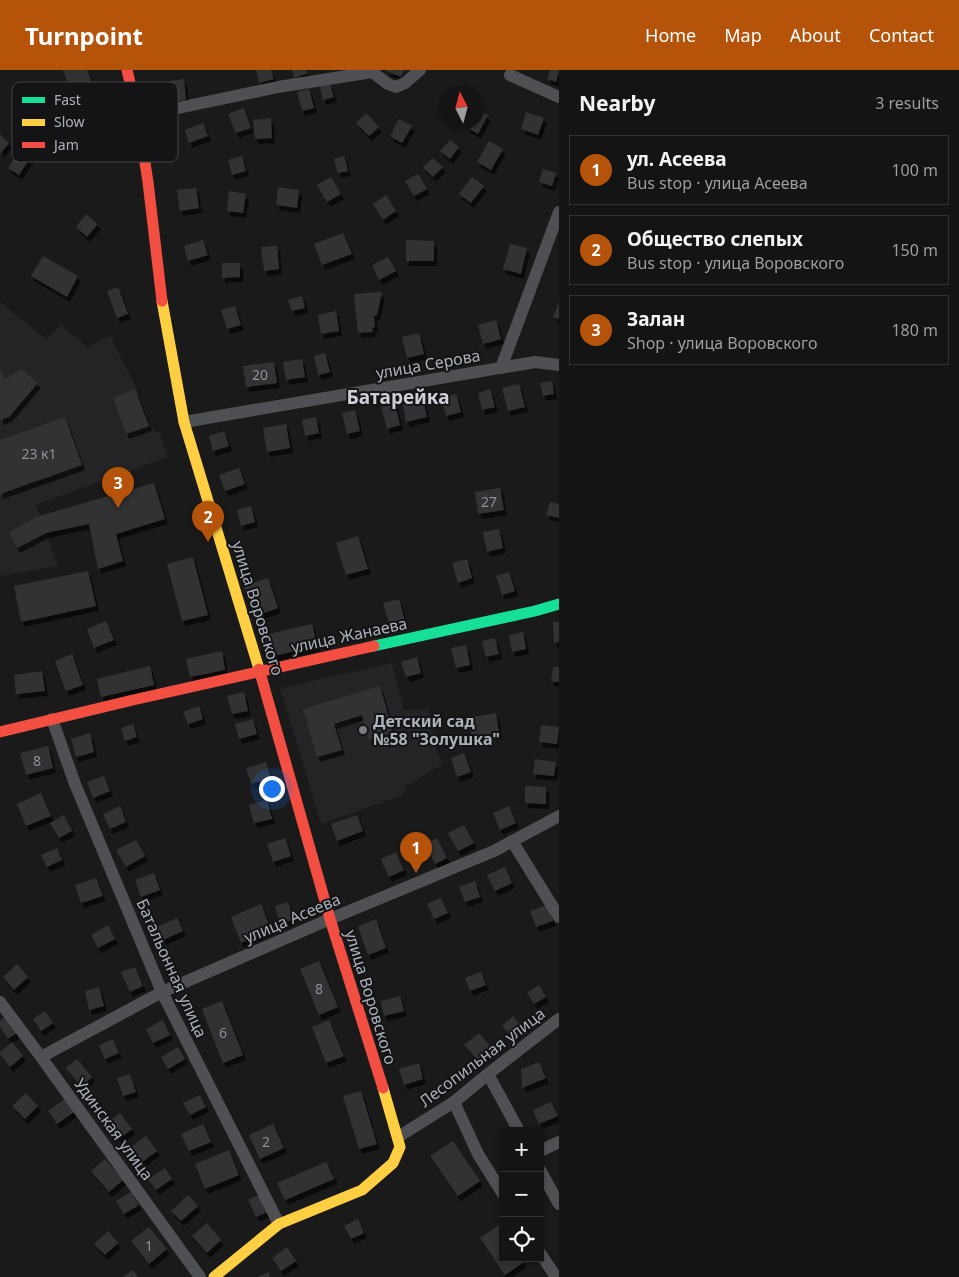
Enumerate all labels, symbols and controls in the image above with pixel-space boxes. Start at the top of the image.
text: Turnpoint [25,19,143,52]
text: Home [645,23,696,47]
text: Map [724,23,762,47]
text: About [790,23,841,47]
text: Contact [869,23,934,47]
legend [12,82,178,162]
north arrow [439,85,484,130]
text: Nearby [579,89,655,117]
text: Fast [54,90,81,109]
text: 3 results [875,92,939,114]
text: Slow [54,112,85,131]
text: Jam [52,135,79,154]
text: ул. Асеева [627,146,727,172]
text: 1 [591,159,601,181]
text: 100 m [891,159,938,181]
text: Bus stop · улица Асеева [627,172,808,194]
text: Общество слепых [627,226,803,252]
text: 2 [591,239,601,261]
text: 150 m [891,239,938,261]
text: Bus stop · улица Воровского [627,252,844,274]
text: Залан [627,306,685,332]
text: 3 [591,319,601,341]
text: 180 m [891,319,938,341]
text: Shop · улица Воровского [627,332,817,354]
street label: улица Серова [374,344,482,384]
house number: 20 [252,365,268,384]
district label: Батарейка [347,384,450,410]
house number: 23 к1 [21,444,57,463]
pin: 3 [102,467,134,508]
house number: 27 [481,492,497,511]
pin: 2 [192,501,224,542]
street label: улица Воровского [227,538,289,678]
street label: улица Жанаева [289,612,409,658]
place label: Детский сад №58 "Золушка" [373,710,500,750]
marker: Детский сад №58 "Золушка" [357,724,369,736]
house number: 8 [33,751,41,770]
your location [259,776,285,802]
pin: 1 [400,832,432,873]
street label: улица Асеева [240,888,344,948]
street label: Батальонная улица [131,895,213,1041]
street label: улица Воровского [340,927,402,1067]
house number: 8 [315,979,323,998]
street label: Лесопильная улица [415,1002,549,1112]
house number: 6 [219,1023,227,1042]
street label: Удинская улица [69,1073,159,1185]
map controls [499,1127,544,1262]
button: + [499,1127,544,1172]
house number: 2 [262,1132,270,1151]
button: − [499,1172,544,1217]
button: locate [499,1217,544,1262]
house number: 1 [145,1236,153,1255]

